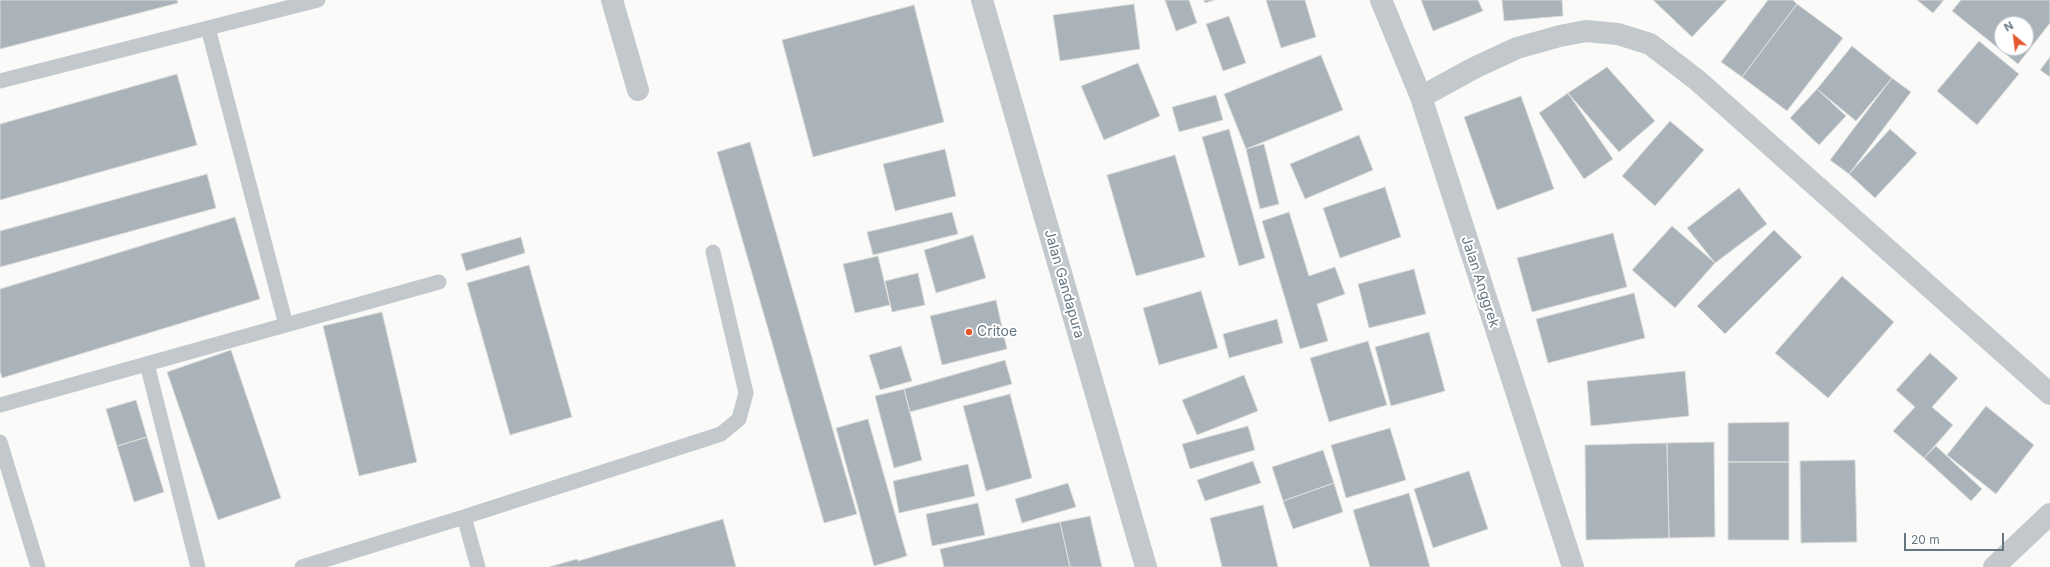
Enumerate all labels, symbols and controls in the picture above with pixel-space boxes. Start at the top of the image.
north arrow [1994,16,2034,56]
text: N [2002,18,2016,35]
street label: Jalan Gandapura [1040,228,1088,340]
street label: Jalan Anggrek [1457,234,1503,330]
place label: Critoe [977,324,1017,340]
marker: Critoe [964,327,974,337]
scale bar [1906,525,2006,551]
text: 20 m [1911,532,1940,547]

